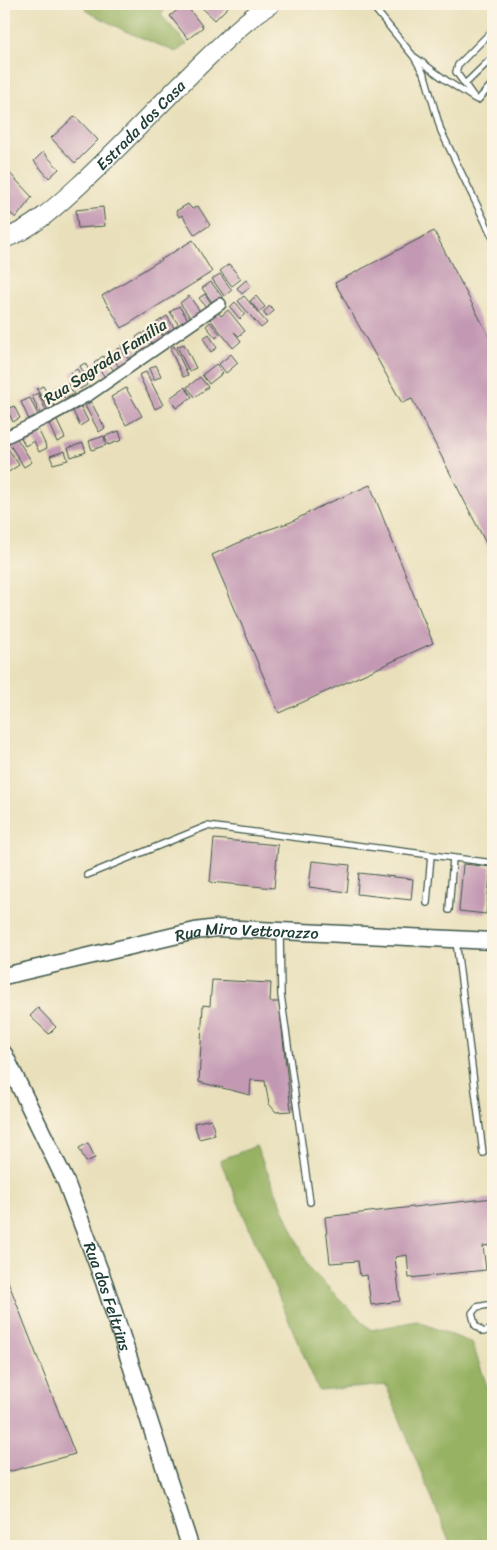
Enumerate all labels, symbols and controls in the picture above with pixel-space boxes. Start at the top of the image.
street label: Estrada dos Casa [89,72,194,178]
street label: Rua Sagrada Família [38,310,174,412]
street label: Rua Miro Vettorazzo [172,914,319,950]
street label: Rua dos Feltrins [75,1238,140,1356]

